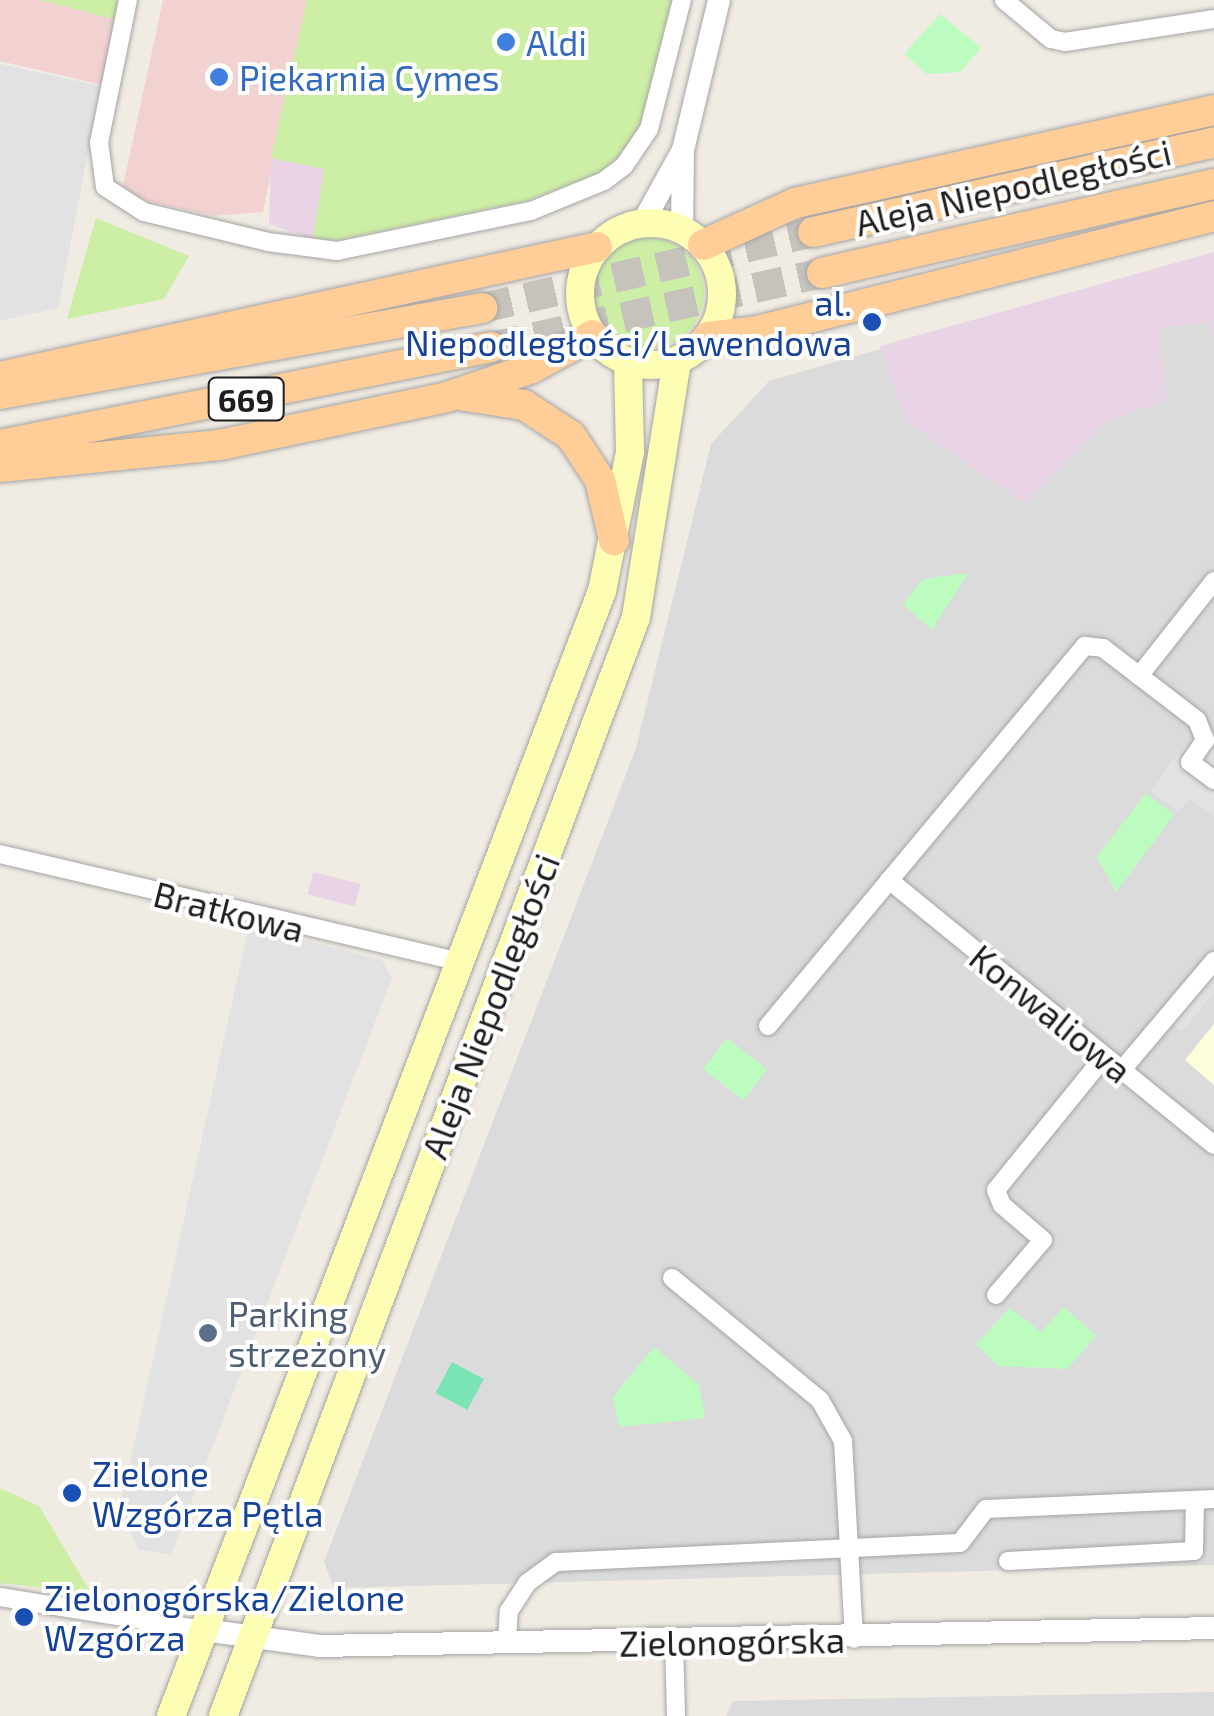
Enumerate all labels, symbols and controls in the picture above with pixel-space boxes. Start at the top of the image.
place label: Aldi [526,21,587,63]
marker: Aldi [495,31,517,53]
place label: Piekarnia Cymes [239,56,500,98]
marker: Piekarnia Cymes [208,66,230,88]
street label: Aleja Niepodległości [851,130,1175,244]
place label: al. Niepodległości/Lawendowa [405,281,852,363]
marker: al. Niepodległości/Lawendowa [861,311,883,333]
road number: 669 [206,372,286,426]
street label: Aleja Niepodległości [413,848,567,1164]
street label: Bratkowa [150,872,308,950]
street label: Konwaliowa [962,935,1140,1091]
place label: Parking strzeżony [228,1292,386,1374]
marker: Parking strzeżony [197,1322,219,1344]
place label: Zielone Wzgórza Pętla [92,1452,323,1534]
marker: Zielone Wzgórza Pętla [61,1482,83,1504]
place label: Zielonogórska/Zielone Wzgórza [44,1576,405,1658]
marker: Zielonogórska/Zielone Wzgórza [13,1606,35,1628]
street label: Zielonogórska [619,1618,845,1664]

